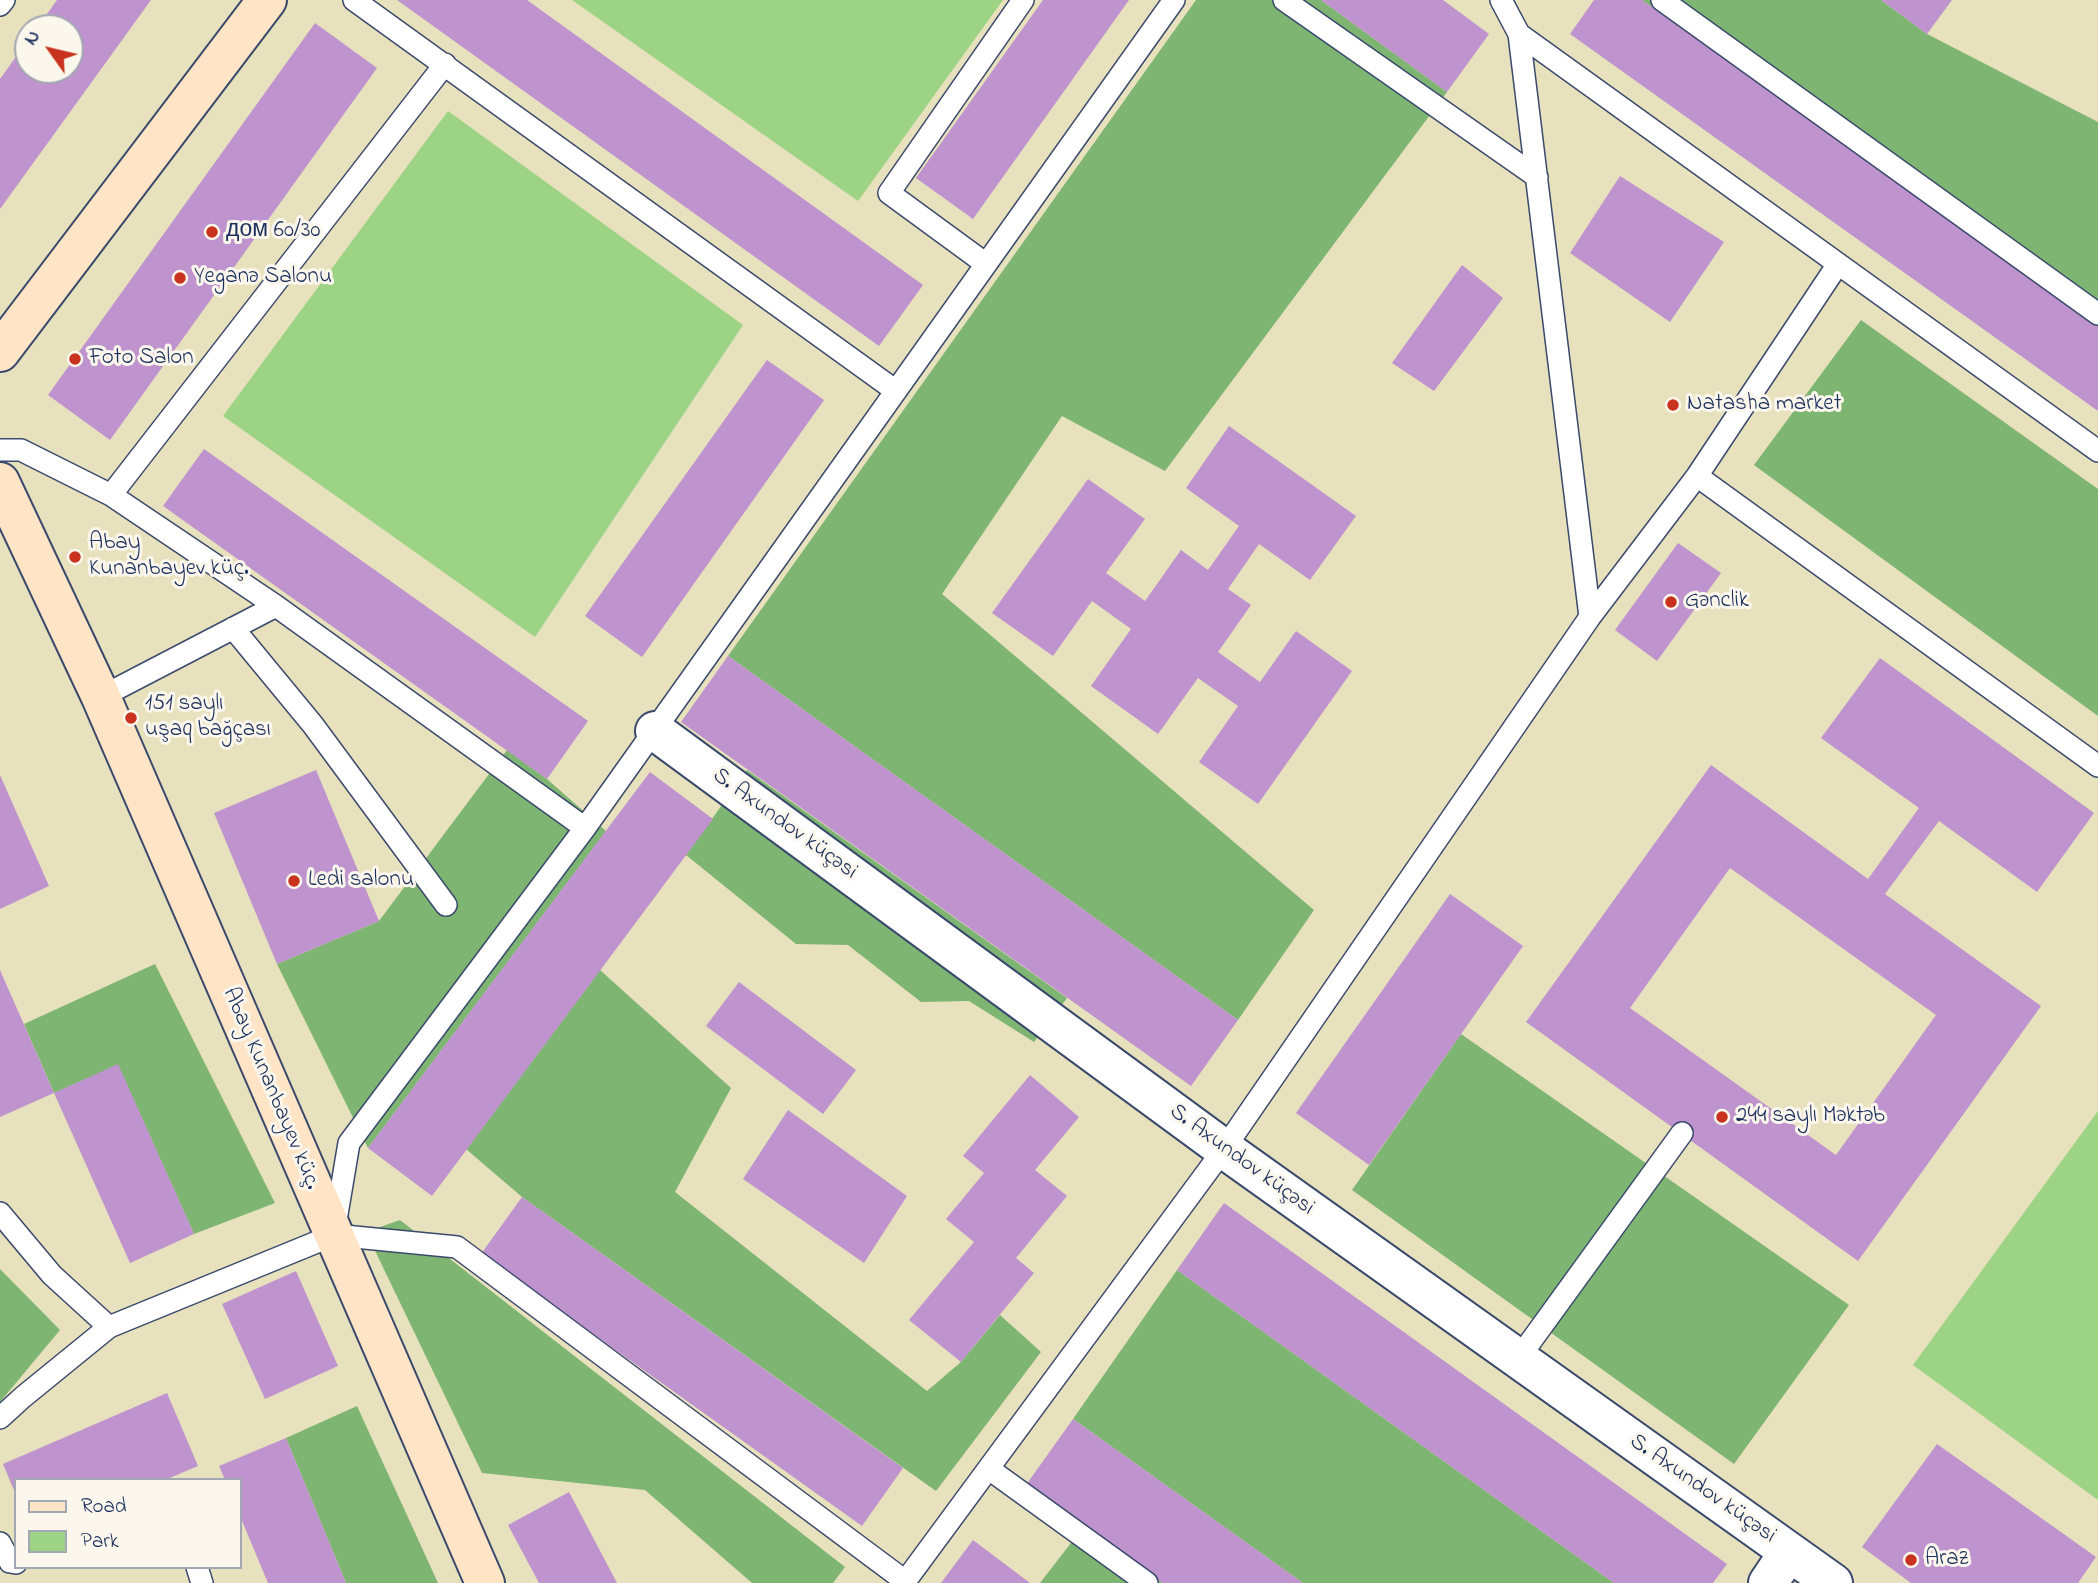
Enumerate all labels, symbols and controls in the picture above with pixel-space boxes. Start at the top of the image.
north arrow [14,14,84,84]
text: N [18,25,48,51]
place label: дом 60/30 [226,218,320,246]
marker: дом 60/30 [204,224,220,240]
place label: Yeganə Salonu [194,264,332,292]
marker: Yeganə Salonu [172,270,188,286]
place label: Foto Salon [89,345,194,373]
marker: Foto Salon [67,351,83,367]
place label: Natasha market [1687,391,1841,419]
marker: Natasha market [1665,397,1681,413]
place label: Abay Kunanbayev küç. [89,530,249,584]
marker: Abay Kunanbayev küç. [67,549,83,565]
place label: Gənclik [1685,588,1749,616]
marker: Gənclik [1663,594,1679,610]
place label: 151 saylı uşaq bağçası [145,691,271,745]
marker: 151 saylı uşaq bağçası [123,710,139,726]
street label: S. Axundov küçəsi [706,763,862,887]
place label: Ledi salonu [308,867,414,895]
marker: Ledi salonu [286,873,302,889]
street label: Abay Kunanbayev küç. [215,984,325,1194]
street label: S. Axundov küçəsi [1163,1099,1319,1223]
place label: 244 saylı Məktəb [1736,1103,1885,1131]
marker: 244 saylı Məktəb [1714,1109,1730,1125]
street label: S. Axundov küçəsi [1623,1429,1781,1551]
legend [14,1478,242,1569]
text: Road [81,1492,127,1522]
text: Park [81,1527,119,1557]
place label: Araz [1925,1546,1968,1574]
marker: Araz [1903,1552,1919,1568]

